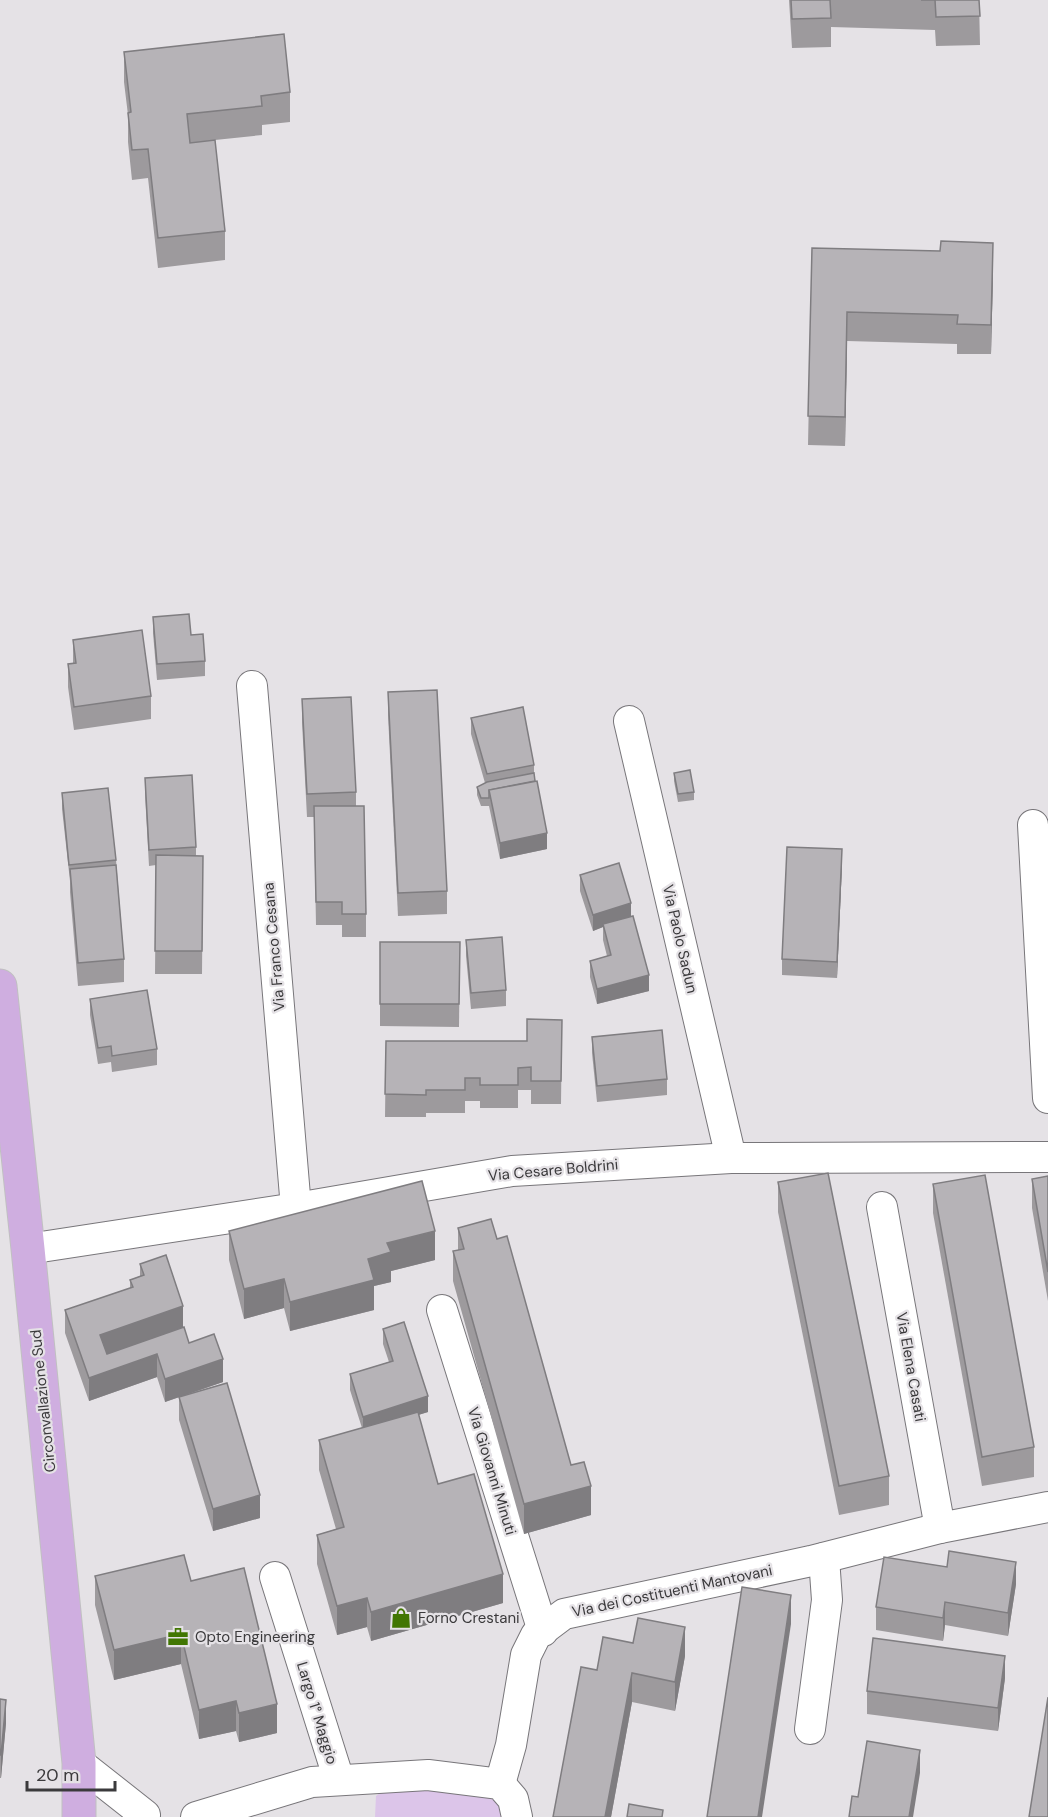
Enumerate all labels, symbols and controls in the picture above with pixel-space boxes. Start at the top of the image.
street label: Via Franco Cesana [258,882,290,1012]
street label: Via Paolo Sadun [658,883,702,995]
street label: Via Cesare Boldrini [487,1154,619,1186]
street label: Via Elena Casati [892,1311,930,1423]
street label: Circonvallazione Sud [26,1329,60,1473]
street label: Via Giovanni Minuti [463,1405,521,1537]
street label: Via dei Costituenti Mantovani [570,1560,774,1622]
shop icon: Forno Crestani [389,1606,413,1630]
place label: Forno Crestani [418,1608,520,1628]
office icon: Opto Engineering [166,1625,190,1649]
place label: Opto Engineering [195,1627,315,1647]
street label: Largo 1° Maggio [292,1659,342,1767]
scale bar [27,1754,116,1792]
text: 20 m [36,1763,79,1787]

